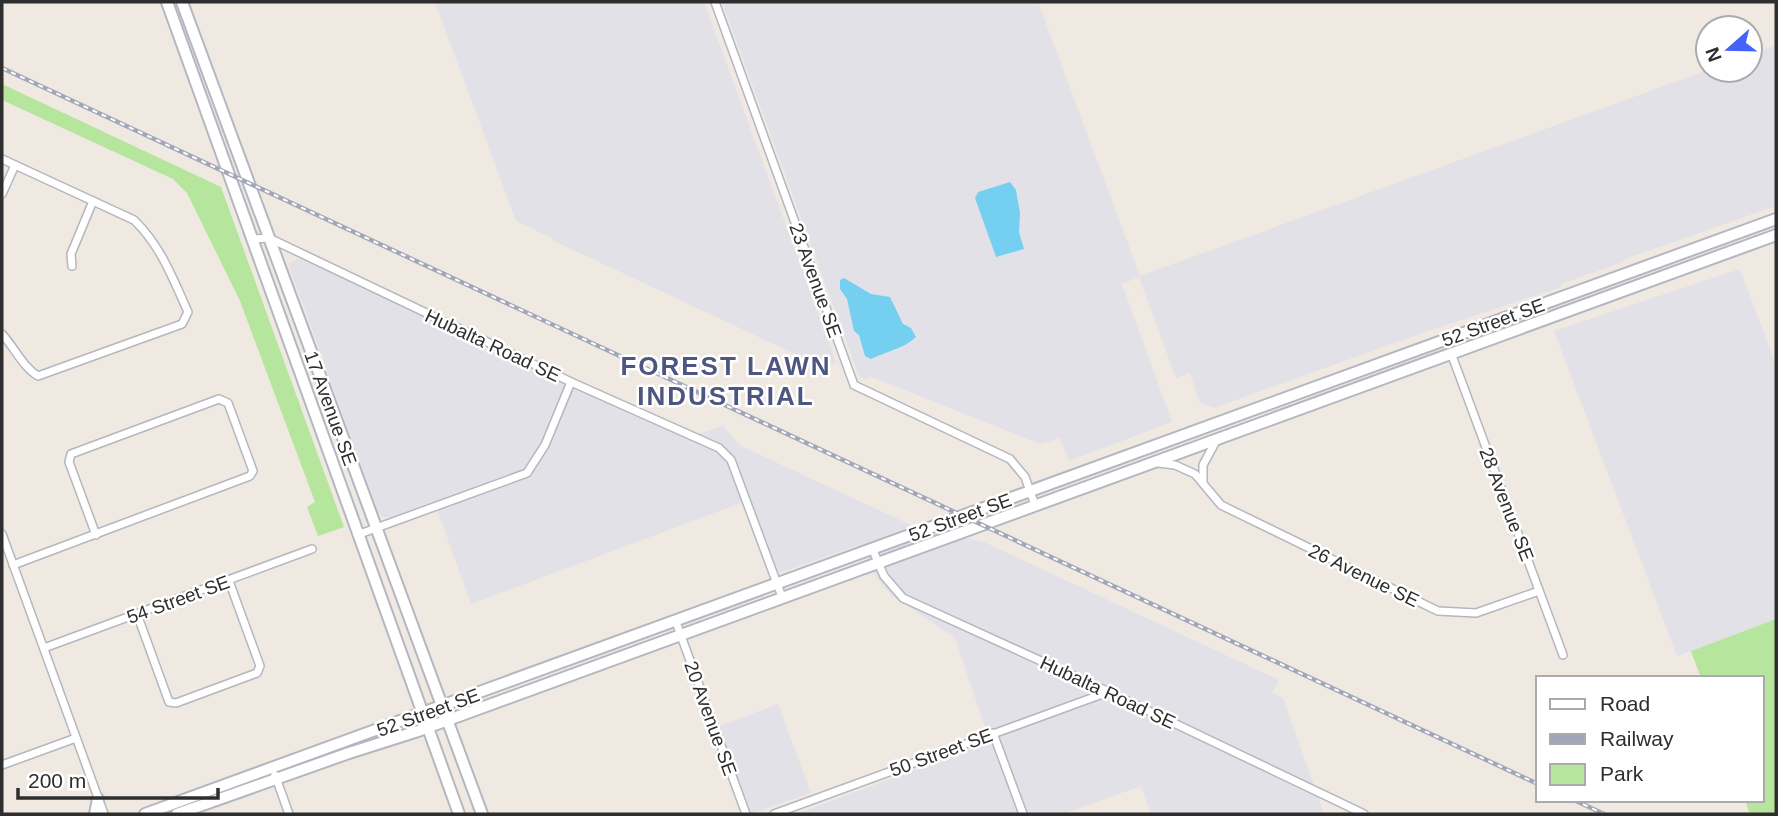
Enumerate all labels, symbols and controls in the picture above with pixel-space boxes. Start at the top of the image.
north arrow [1694,14,1764,84]
text: N [1701,45,1726,65]
street label: 23 Avenue SE [785,220,846,340]
street label: 52 Street SE [1439,294,1547,351]
street label: Hubalta Road SE [422,305,564,386]
street label: 17 Avenue SE [300,348,361,468]
district label: FOREST LAWN INDUSTRIAL [620,351,832,411]
street label: 28 Avenue SE [1475,444,1538,564]
street label: 52 Street SE [906,489,1014,546]
street label: 26 Avenue SE [1305,540,1422,611]
street label: 54 Street SE [124,571,232,628]
street label: Hubalta Road SE [1037,652,1179,733]
street label: 20 Avenue SE [680,658,741,778]
legend [1536,676,1764,802]
street label: 52 Street SE [374,684,482,741]
text: Road [1600,692,1650,715]
street label: 50 Street SE [887,724,995,781]
text: Railway [1600,727,1674,750]
scale bar [18,756,217,800]
text: Park [1600,762,1644,785]
text: 200 m [28,769,86,792]

